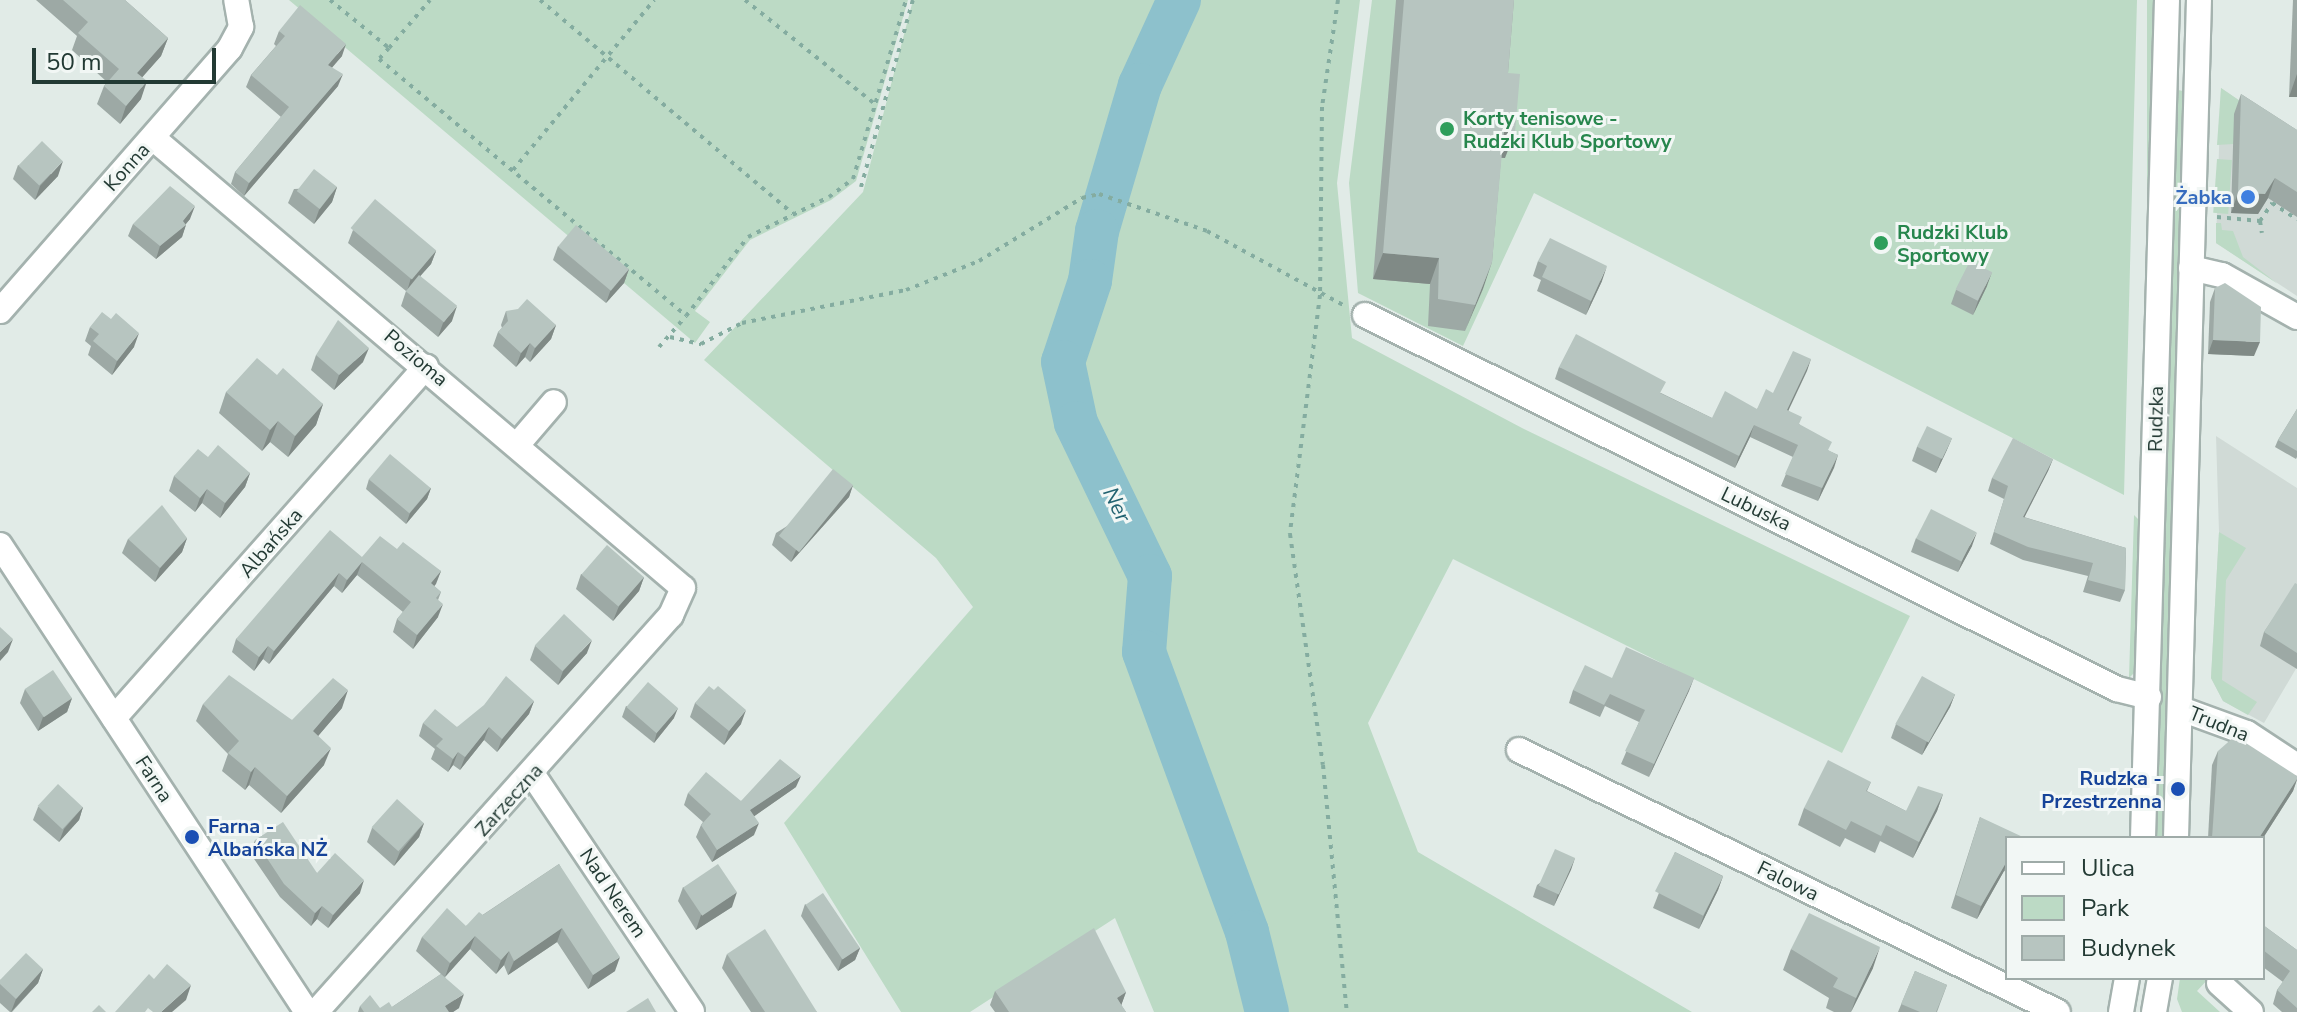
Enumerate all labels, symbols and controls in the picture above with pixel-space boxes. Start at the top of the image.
scale bar [36,32,220,82]
text: 50 m [46,46,102,78]
place label: Korty tenisowe - Rudzki Klub Sportowy [1463,106,1671,153]
marker: Korty tenisowe - Rudzki Klub Sportowy [1438,120,1456,138]
street label: Konna [99,138,155,196]
place label: Żabka [2176,185,2232,209]
marker: Żabka [2239,188,2257,206]
place label: Rudzki Klub Sportowy [1897,220,2008,267]
marker: Rudzki Klub Sportowy [1872,234,1890,252]
street label: Pozioma [379,324,453,392]
street label: Rudzka [2143,386,2169,452]
street label: Lubuska [1717,482,1795,536]
water label: Ner [1096,483,1136,527]
street label: Albańska [234,503,308,583]
street label: Trudna [2186,701,2252,747]
street label: Farna [130,751,178,807]
street label: Zarzeczna [470,759,548,841]
place label: Rudzka - Przestrzenna [2041,766,2162,813]
marker: Rudzka - Przestrzenna [2169,780,2187,798]
place label: Farna - Albańska NŻ [208,814,328,861]
marker: Farna - Albańska NŻ [183,828,201,846]
legend [2005,836,2265,980]
street label: Nad Nerem [574,844,652,942]
text: Ulica [2081,852,2135,884]
street label: Falowa [1753,856,1823,906]
text: Park [2081,892,2129,924]
text: Budynek [2081,932,2175,964]

